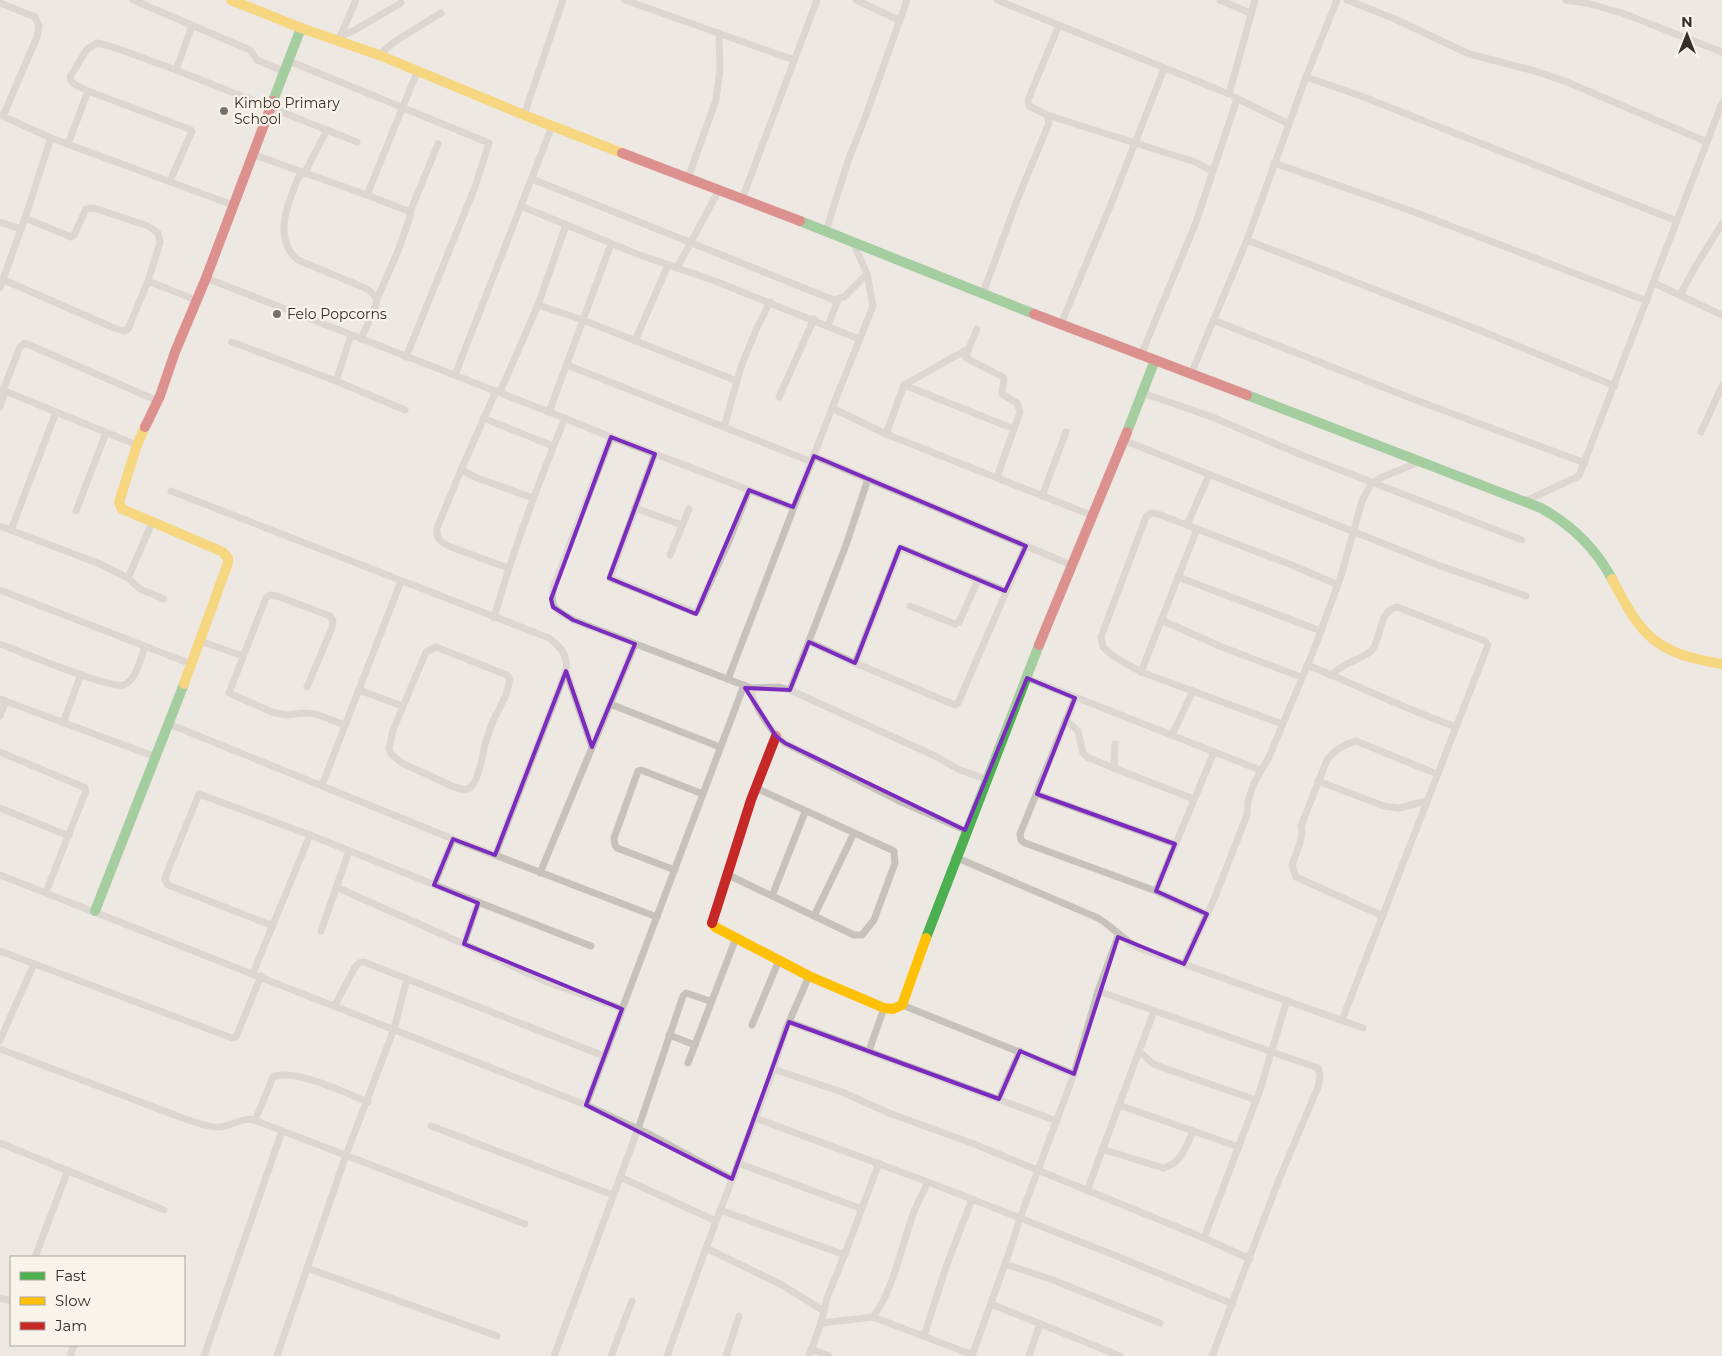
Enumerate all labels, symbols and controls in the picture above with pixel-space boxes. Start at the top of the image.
north arrow [1662,10,1712,60]
text: N [1681,13,1693,31]
place label: Kimbo Primary School [234,94,340,128]
marker: Kimbo Primary School [218,105,230,117]
place label: Felo Popcorns [287,305,387,323]
marker: Felo Popcorns [271,308,283,320]
legend [10,1256,185,1346]
text: Fast [55,1266,86,1285]
text: Slow [55,1291,91,1310]
text: Jam [54,1316,87,1335]

